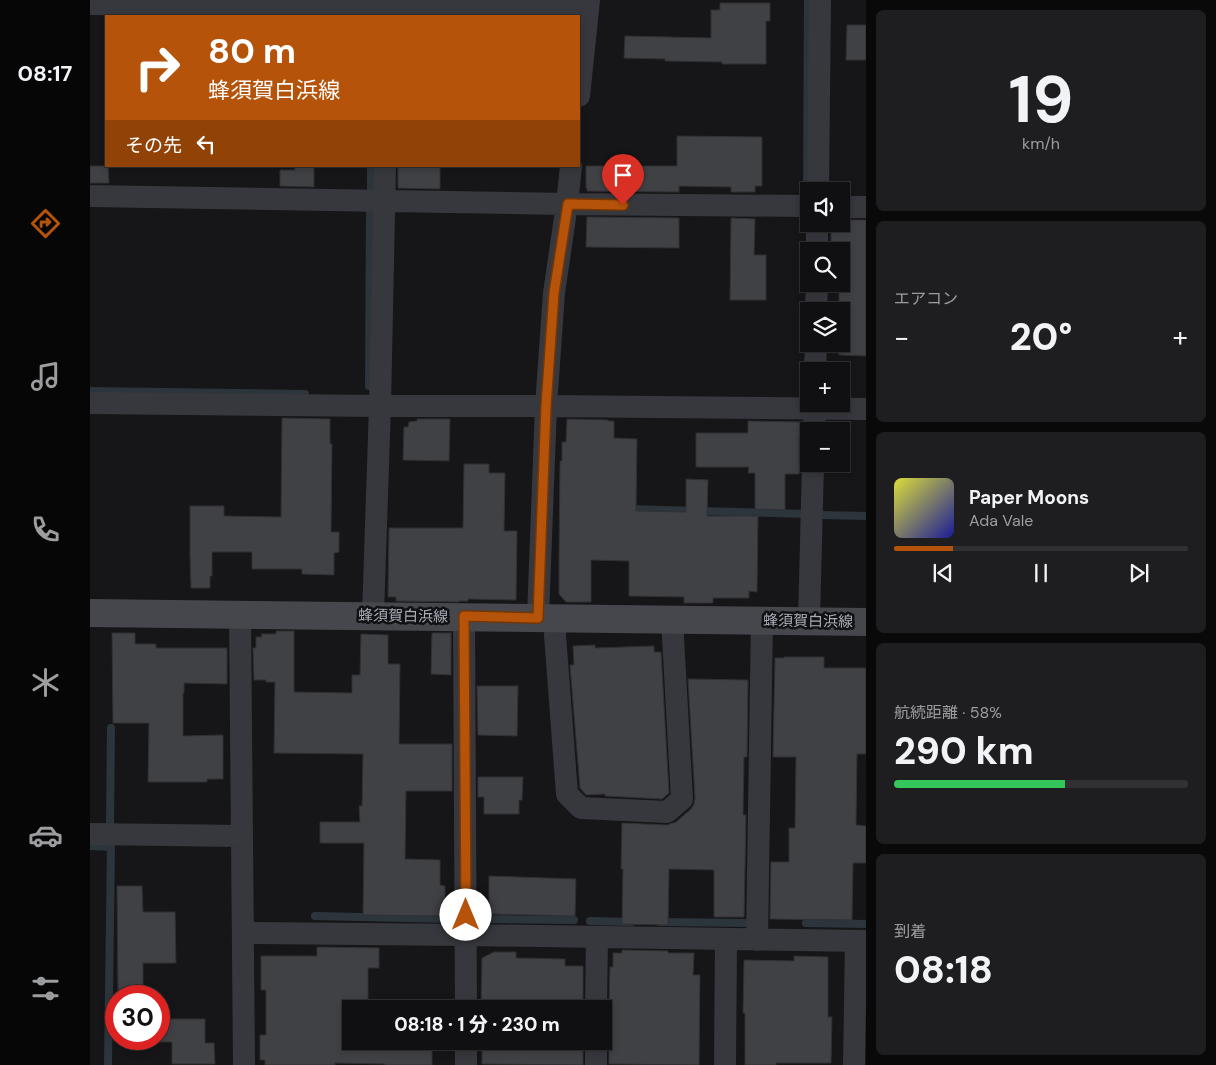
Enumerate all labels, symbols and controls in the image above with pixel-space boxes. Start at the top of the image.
text: 80 m [208,28,296,74]
icon: right [125,35,190,100]
text: 19 [1009,58,1073,142]
text: 08:17 [18,59,72,88]
text: 蜂須賀白浜線 [208,76,340,105]
icon: left [192,130,220,158]
text: その先 [125,133,182,158]
text: km/h [1022,133,1060,154]
pin [602,154,644,205]
icon: arrive [609,161,637,189]
map controls [800,182,850,472]
button: sound [800,182,850,232]
icon: directions [28,206,63,241]
button: search [800,242,850,292]
text: エアコン [894,288,958,309]
button: layers [800,302,850,352]
text: 20° [1010,312,1072,362]
text: − [894,319,909,356]
text: + [1173,319,1188,356]
icon: music [28,359,63,394]
button: + [800,362,850,412]
button: − [800,422,850,472]
text: Paper Moons [969,485,1089,510]
text: Ada Vale [969,510,1033,531]
icon: phone [28,512,63,547]
icon: previous [929,559,957,587]
icon: pause [1027,559,1055,587]
icon: next [1125,559,1153,587]
street label: 蜂須賀白浜線 [358,605,448,627]
street label: 蜂須賀白浜線 [763,610,853,632]
icon: climate [28,665,63,700]
text: 航続距離 · 58% [894,702,1002,723]
text: 290 km [894,726,1034,776]
icon: car [28,818,63,853]
position arrow [439,888,491,940]
text: 到着 [894,921,926,942]
text: 08:18 [894,945,993,995]
icon: filters [28,971,63,1006]
speed limit sign: 30 [105,985,170,1050]
text: 08:18 · 1 分 · 230 m [394,1012,560,1037]

